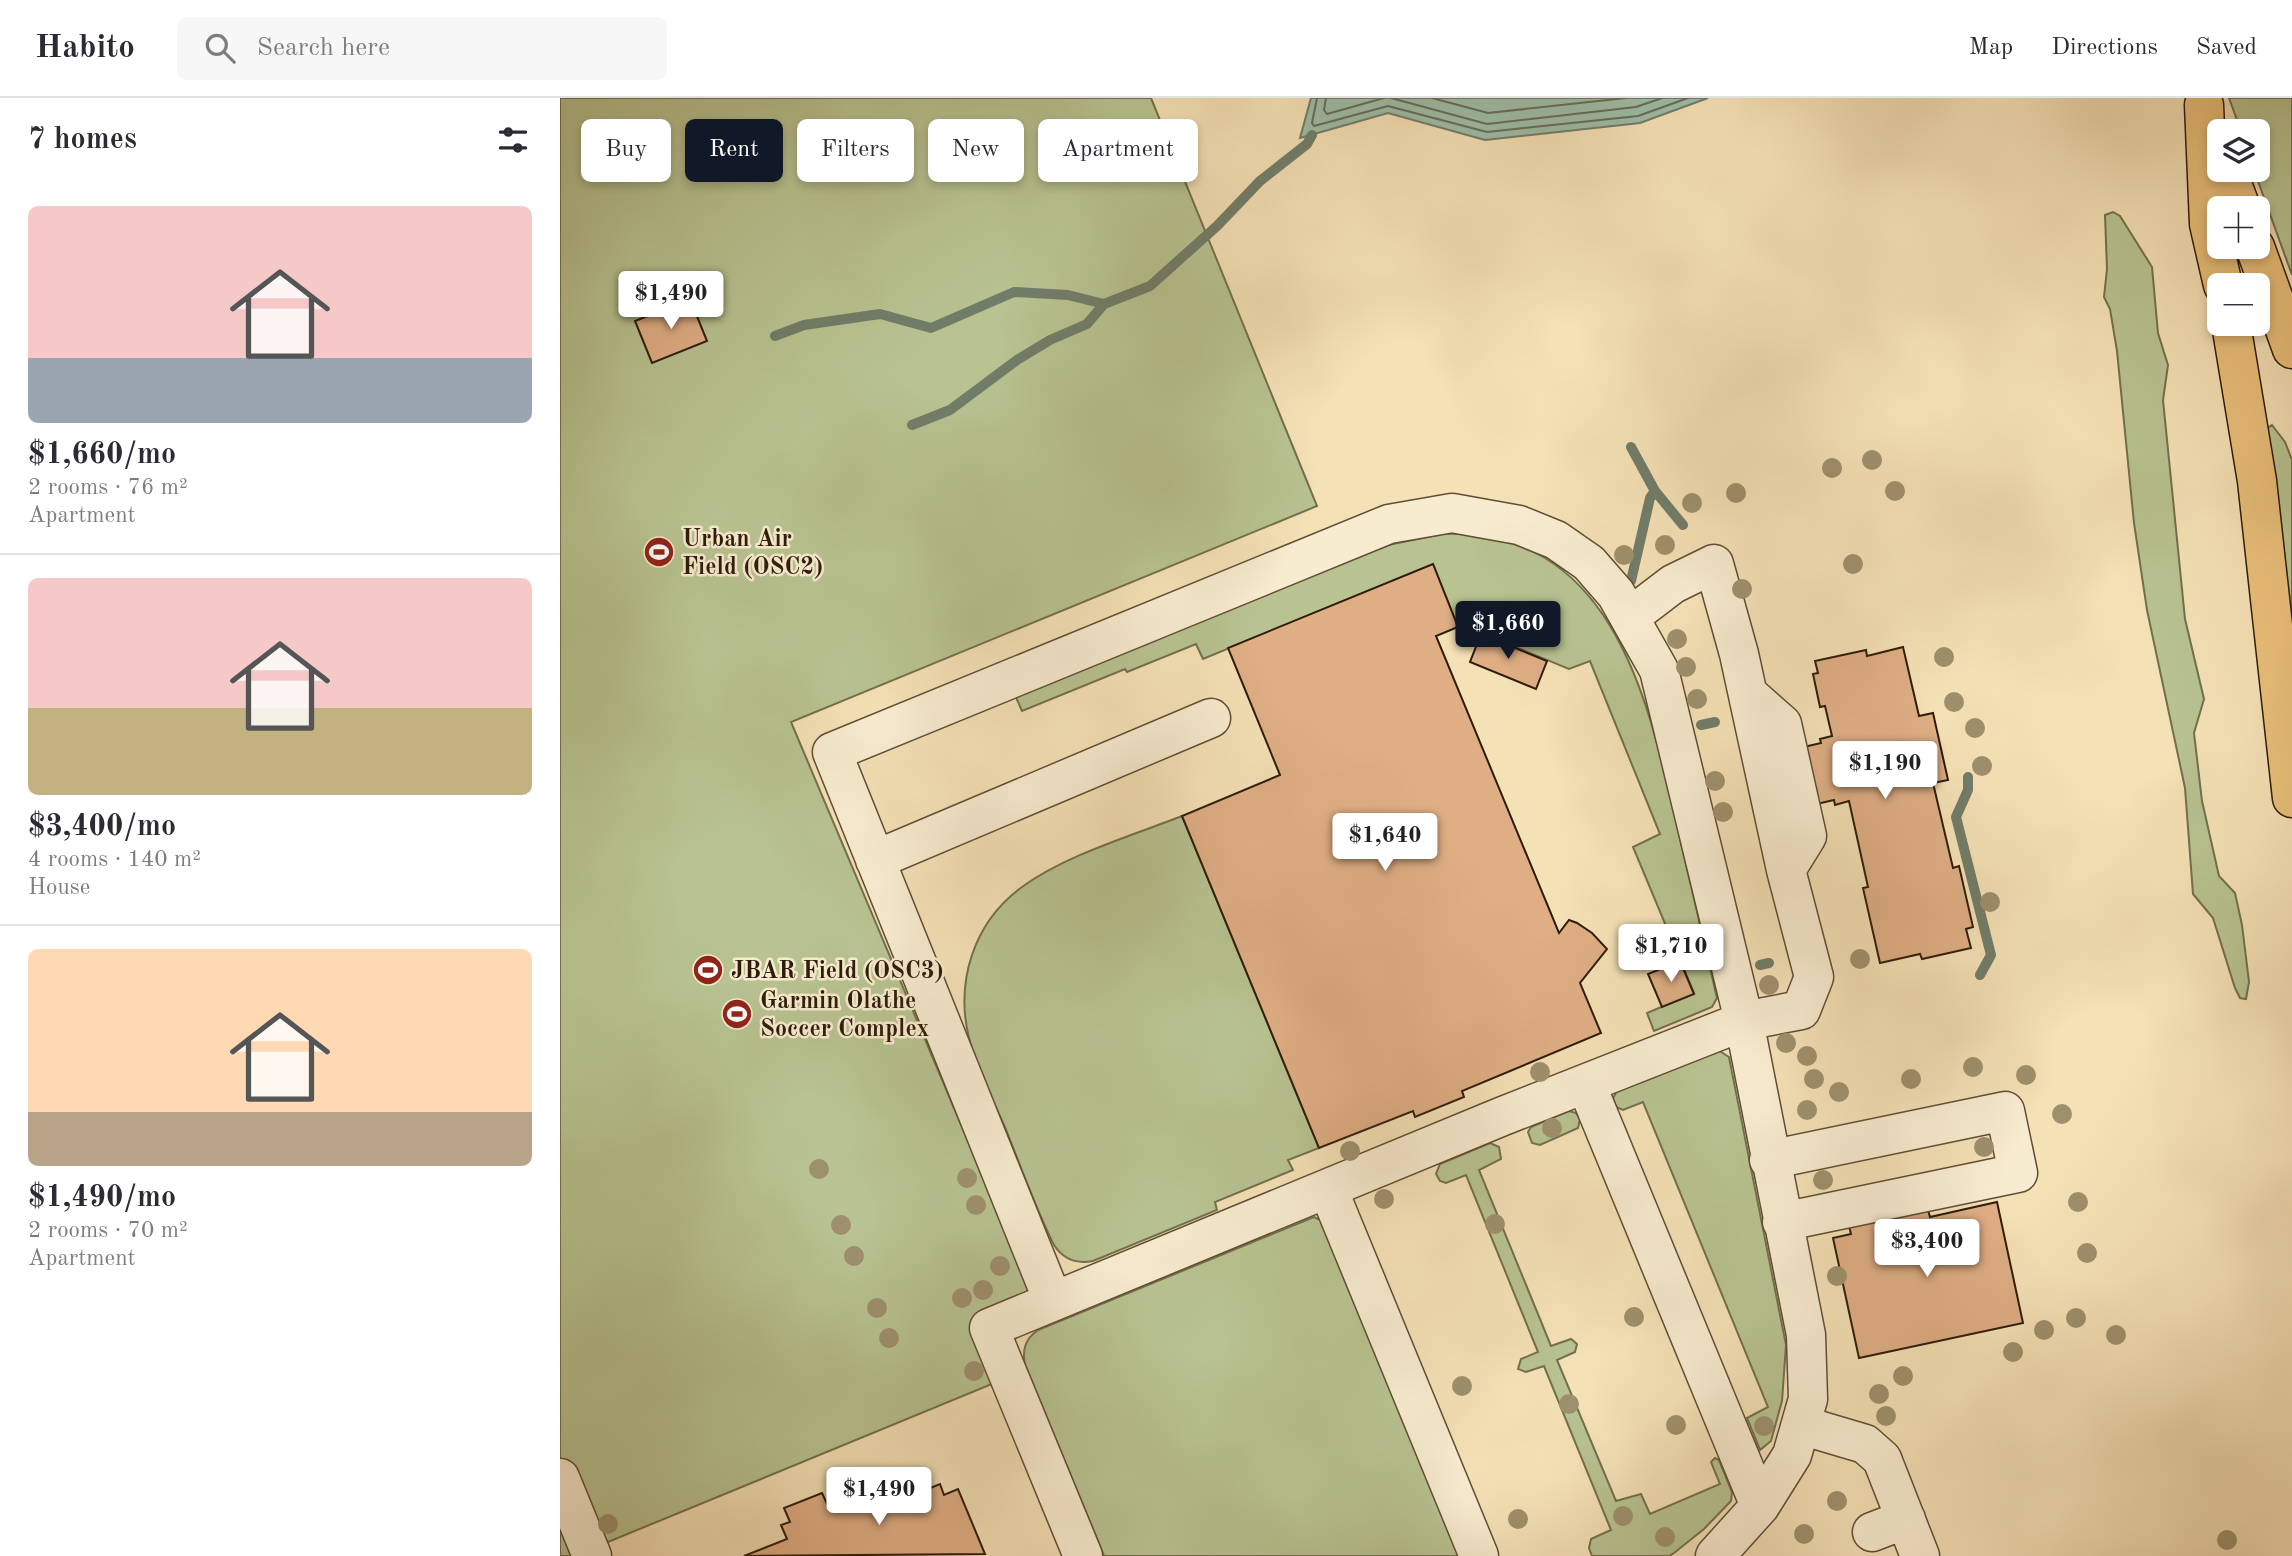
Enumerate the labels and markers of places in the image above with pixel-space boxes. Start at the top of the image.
pin: $1,490 [614,272,728,331]
place label: Urban Air Field (OSC2) [682,528,823,580]
sports icon: Urban Air Field (OSC2) [642,535,676,569]
pin: $1,660 [1451,602,1565,661]
pin: $1,190 [1828,742,1942,801]
pin: $1,640 [1328,814,1442,873]
pin: $1,710 [1614,924,1728,984]
sports icon: JBAR Field (OSC3) [691,953,725,987]
place label: JBAR Field (OSC3) [731,959,944,984]
place label: Garmin Olathe Soccer Complex [760,990,929,1042]
sports icon: Garmin Olathe Soccer Complex [720,997,754,1031]
pin: $3,400 [1870,1220,1984,1279]
pin: $1,490 [822,1468,936,1527]

